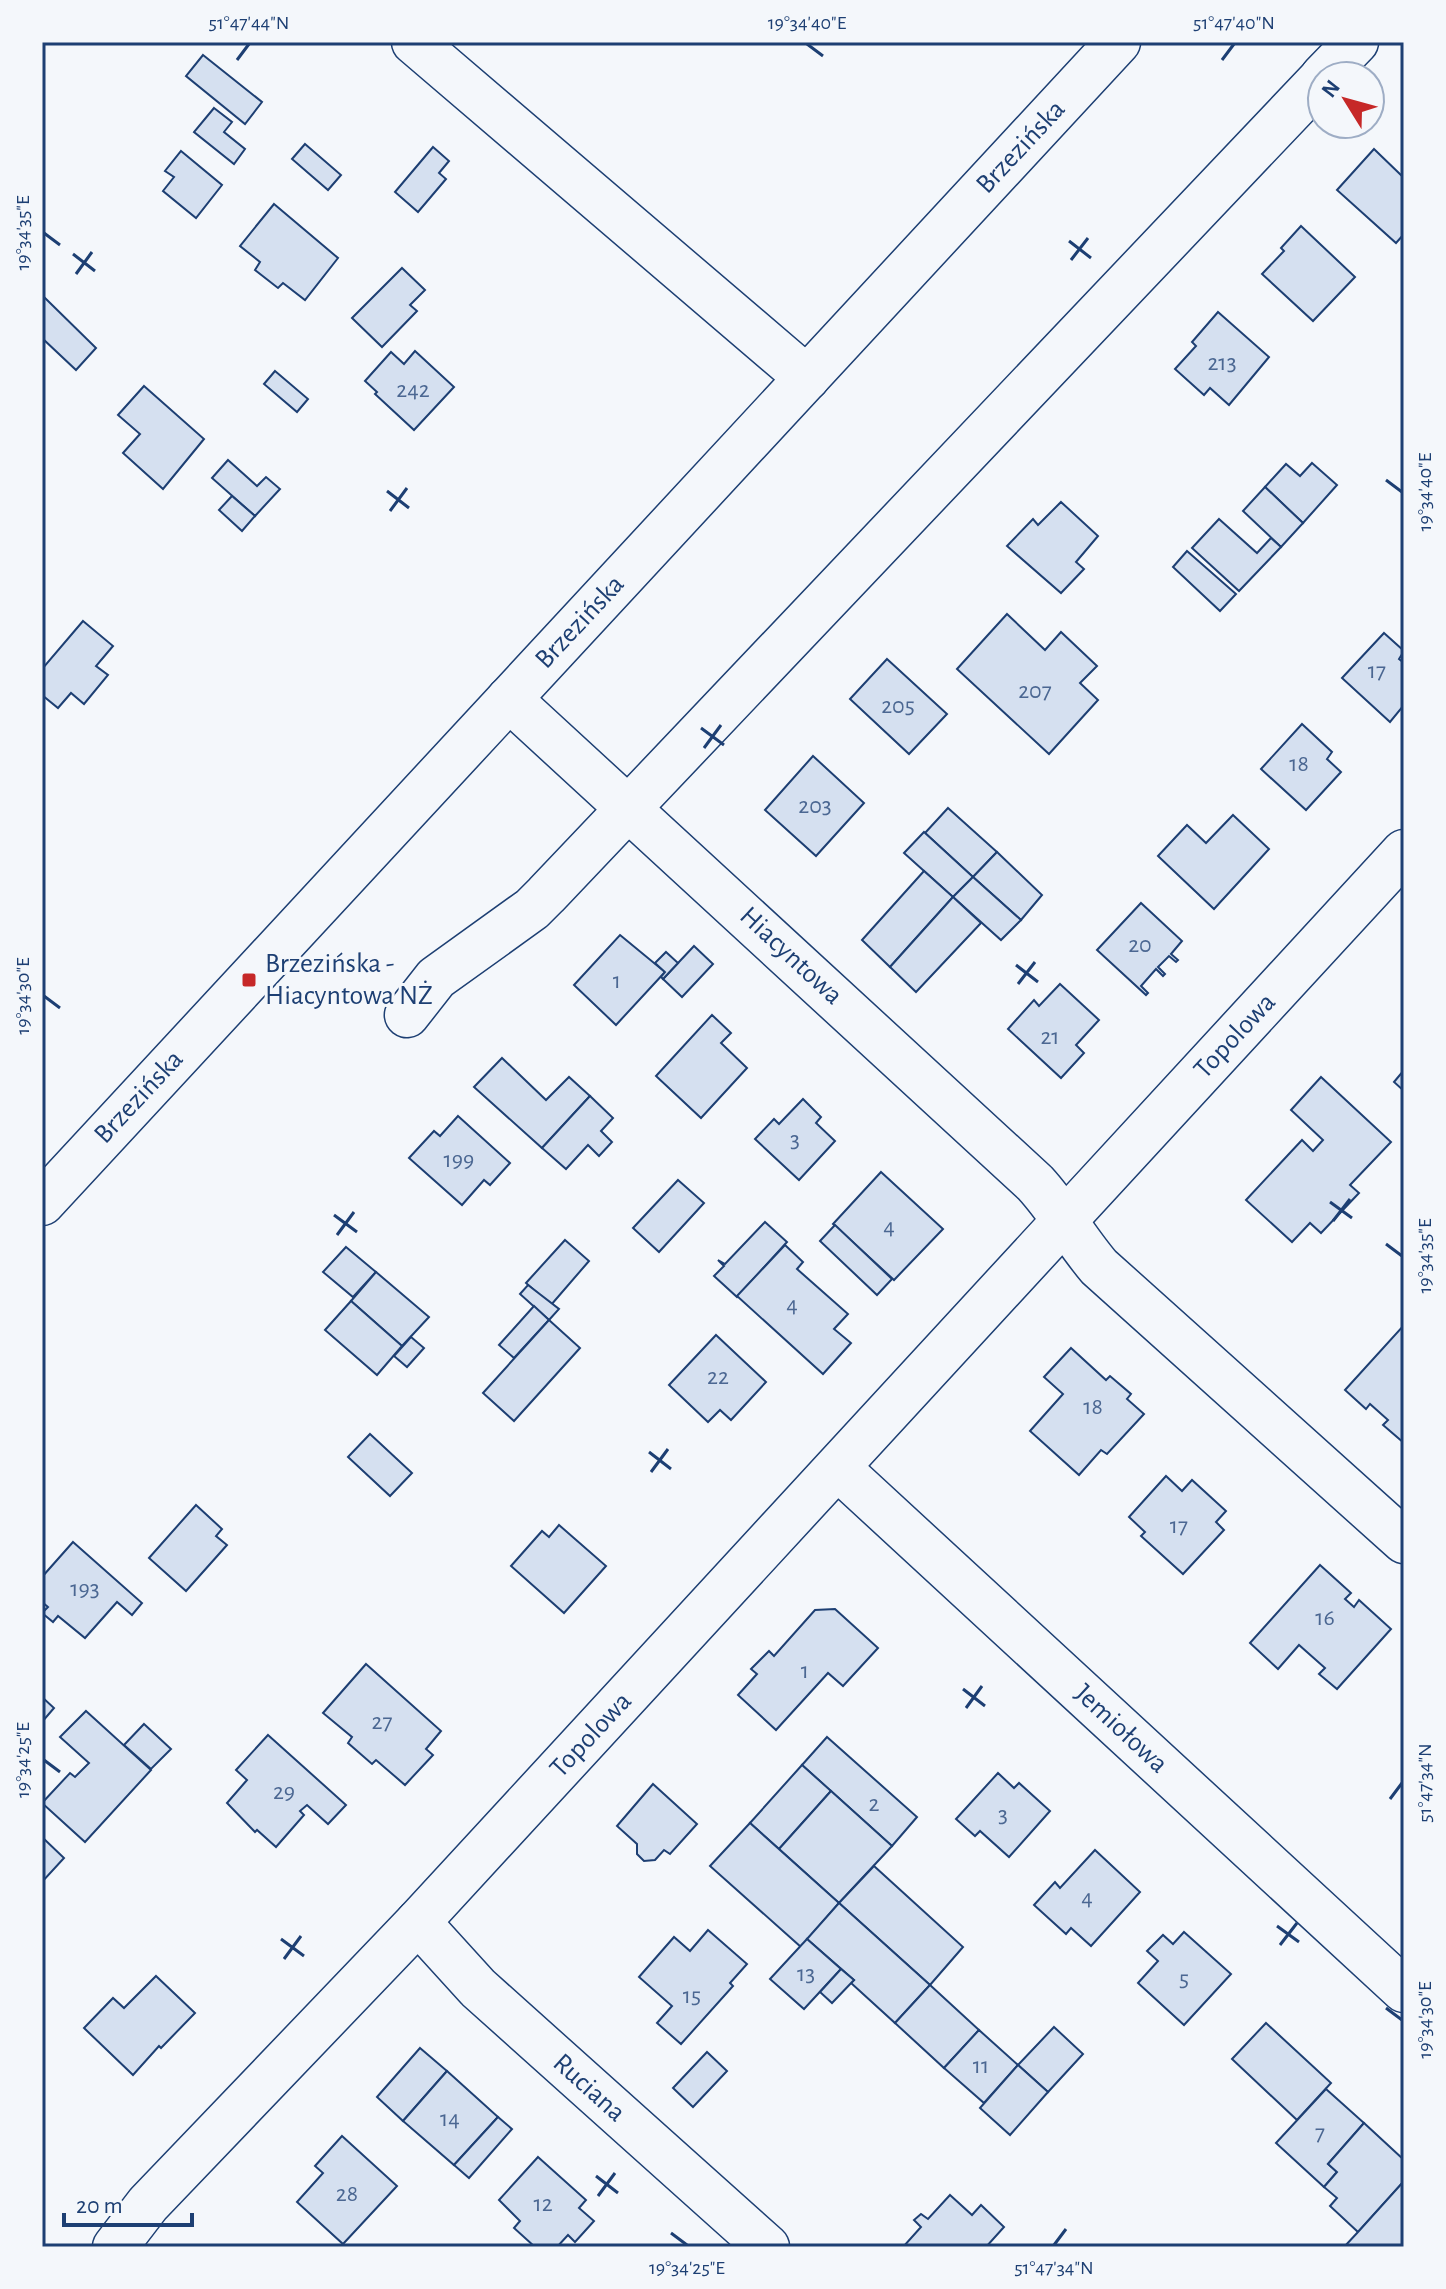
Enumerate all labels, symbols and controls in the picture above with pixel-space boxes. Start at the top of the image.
text: 51°47'44"N [209,13,289,33]
text: 19°34'40"E [768,13,847,33]
text: 51°47'40"N [1193,13,1275,33]
north arrow [1306,60,1386,140]
text: N [1317,76,1344,101]
street label: Brzezińska [971,95,1071,199]
text: 19°34'35"E [13,195,33,271]
house number: 213 [1207,351,1237,375]
house number: 242 [396,378,430,402]
text: 19°34'40"E [1415,452,1435,531]
street label: Brzezińska [530,570,630,674]
house number: 17 [1368,659,1386,683]
house number: 207 [1018,679,1052,703]
house number: 205 [881,694,915,718]
house number: 18 [1289,752,1309,776]
house number: 203 [798,794,832,818]
street label: Hiacyntowa [734,902,848,1010]
house number: 20 [1128,933,1152,957]
place label: Brzezińska - Hiacyntowa NŻ [265,950,433,1010]
text: 19°34'30"E [13,957,33,1035]
house number: 1 [613,969,621,993]
marker: Brzezińska - Hiacyntowa NŻ [240,971,258,989]
street label: Topolowa [1189,988,1281,1084]
house number: 21 [1040,1025,1060,1049]
street label: Brzezińska [89,1045,189,1149]
house number: 3 [790,1128,800,1152]
house number: 199 [444,1148,474,1172]
house number: 4 [883,1215,895,1239]
text: 19°34'35"E [1415,1218,1435,1294]
house number: 4 [786,1293,798,1317]
house number: 22 [707,1365,729,1389]
house number: 18 [1083,1395,1103,1419]
house number: 17 [1170,1514,1188,1538]
house number: 193 [70,1577,100,1601]
house number: 16 [1315,1606,1335,1630]
house number: 1 [801,1659,809,1683]
street label: Jemiołowa [1069,1679,1173,1779]
street label: Topolowa [545,1687,637,1783]
house number: 27 [372,1710,392,1734]
text: 19°34'25"E [13,1722,33,1798]
text: 51°47'34"N [1415,1743,1435,1823]
house number: 29 [273,1780,295,1804]
house number: 2 [869,1792,880,1816]
house number: 3 [998,1803,1008,1827]
house number: 4 [1081,1886,1093,1910]
house number: 13 [797,1962,815,1986]
house number: 5 [1179,1967,1189,1991]
text: 19°34'30"E [1415,1981,1435,2059]
house number: 15 [683,1984,701,2008]
street label: Ruciana [547,2049,631,2127]
house number: 11 [973,2054,989,2078]
house number: 14 [440,2107,460,2131]
house number: 7 [1315,2121,1325,2145]
scale bar [64,2177,192,2227]
house number: 28 [336,2182,358,2206]
house number: 12 [533,2192,553,2216]
text: 20 m [76,2194,123,2218]
text: 19°34'25"E [649,2258,725,2278]
text: 51°47'34"N [1014,2258,1094,2278]

